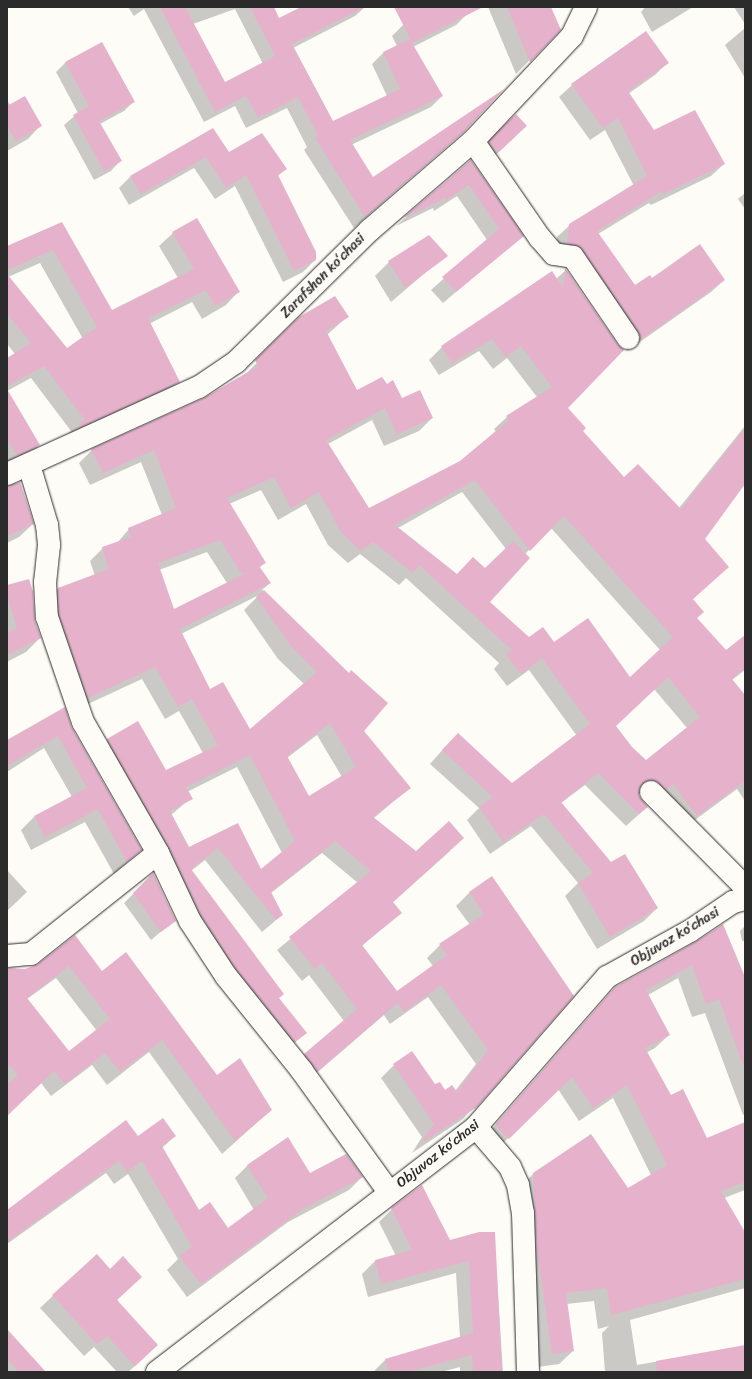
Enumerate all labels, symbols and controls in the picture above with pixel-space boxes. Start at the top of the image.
street label: Zarafshon koʻchasi [277,230,369,322]
street label: Objuvoz koʻchasi [628,904,722,970]
street label: Objuvoz koʻchasi [393,1116,483,1192]

